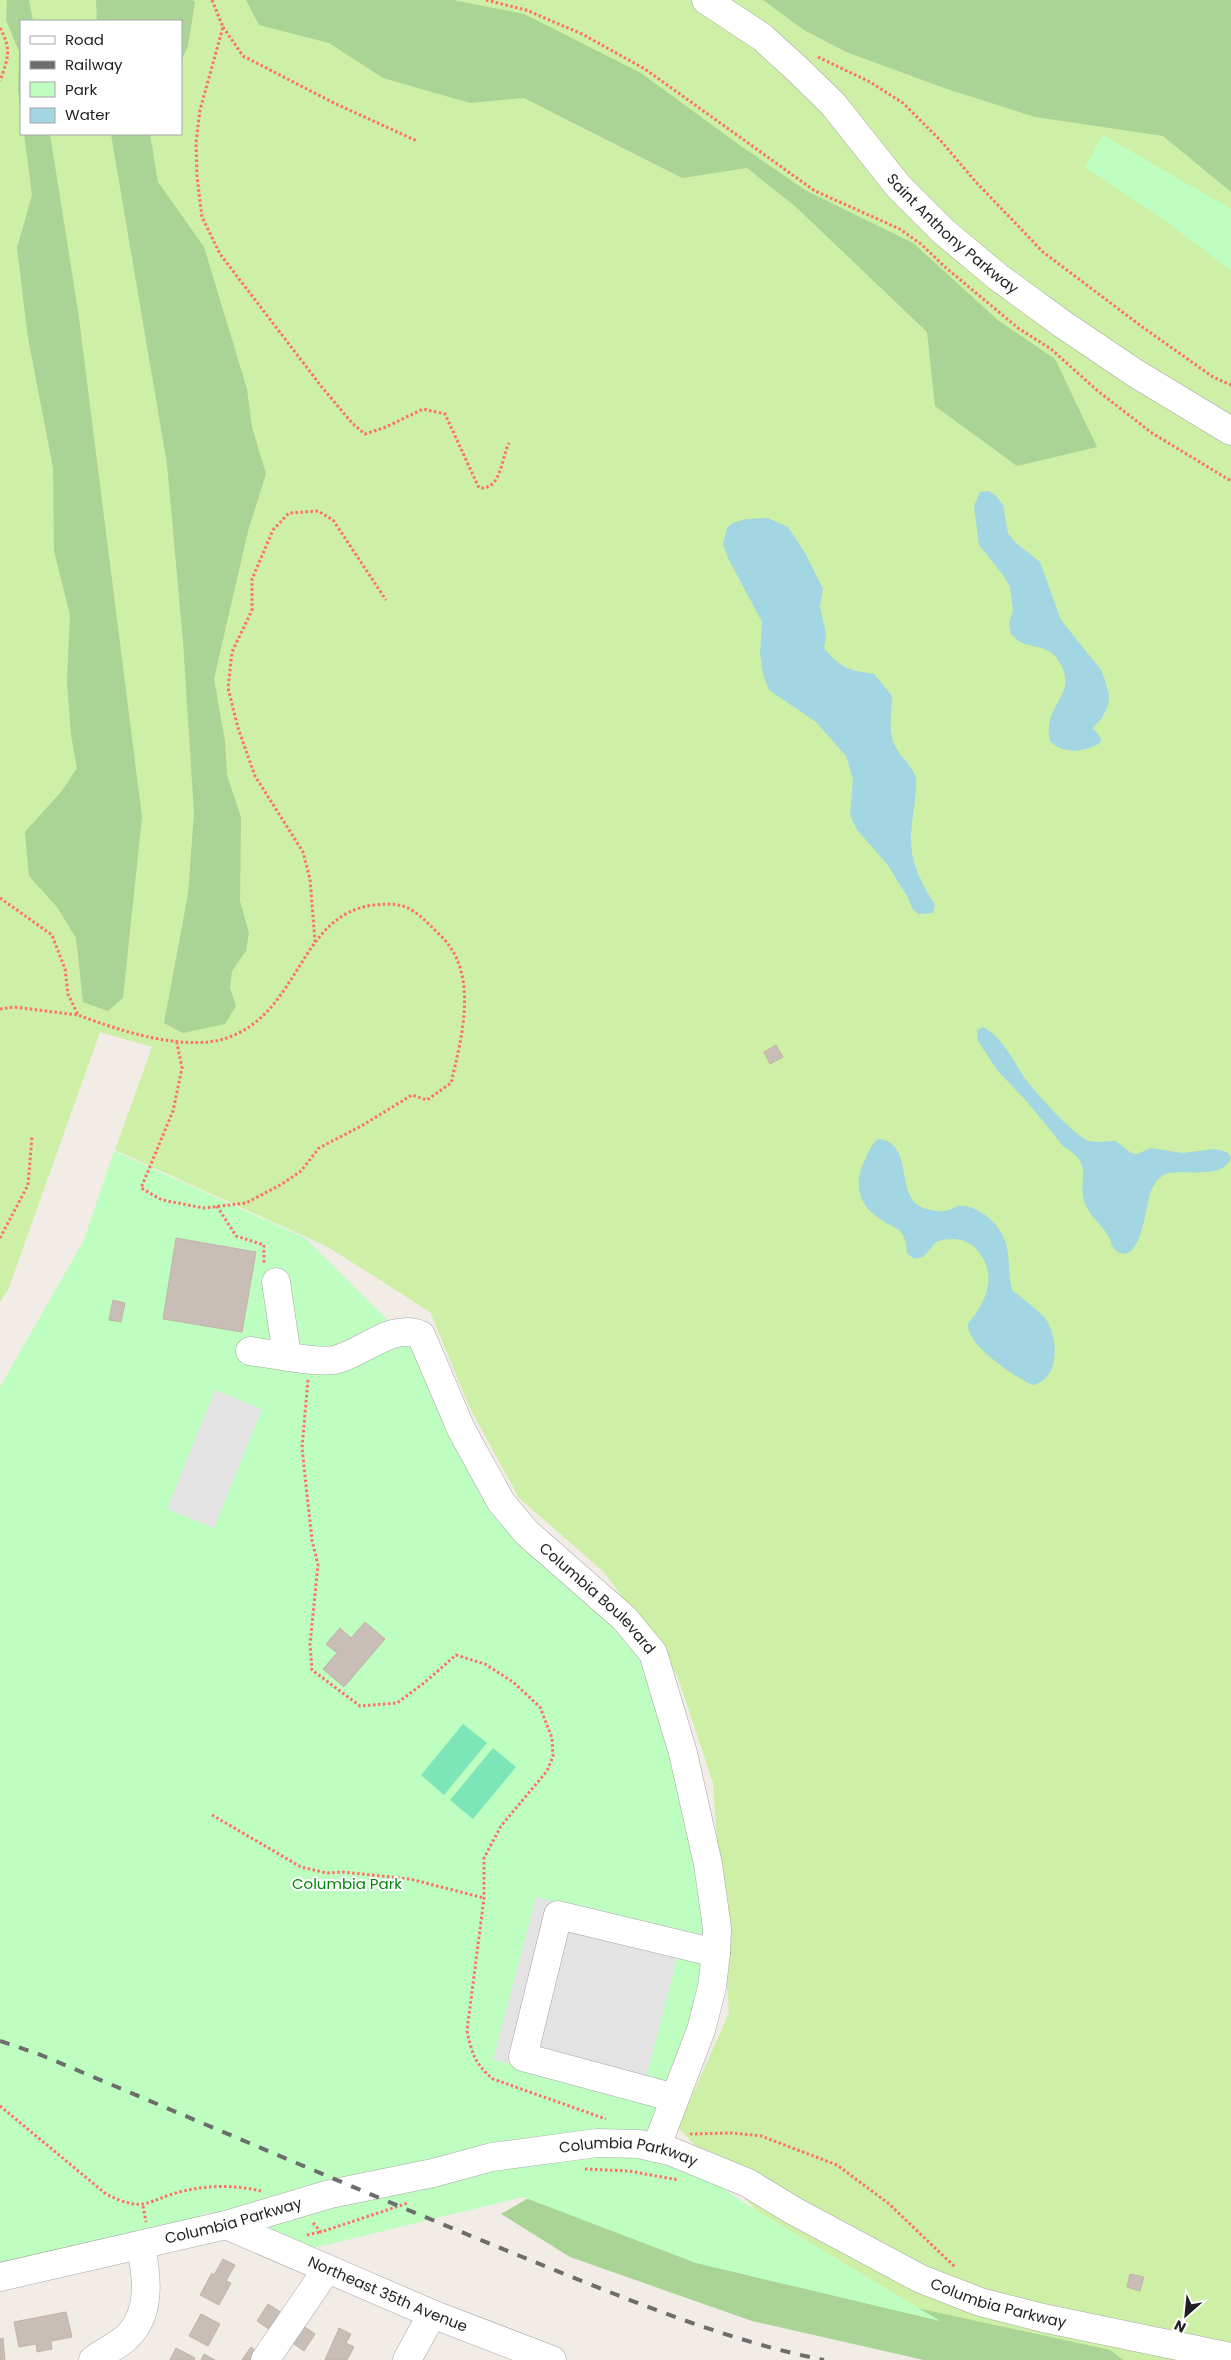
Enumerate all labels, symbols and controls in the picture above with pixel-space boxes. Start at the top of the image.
legend [20,20,182,135]
text: Road [65,29,104,50]
text: Railway [65,54,123,75]
text: Park [65,79,97,100]
text: Water [65,104,111,125]
street label: Saint Anthony Parkway [882,169,1023,299]
street label: Columbia Boulevard [535,1537,661,1658]
park label: Columbia Park [292,1873,402,1894]
street label: Columbia Parkway [558,2132,702,2172]
street label: Columbia Parkway [163,2192,305,2249]
street label: Northeast 35th Avenue [305,2251,471,2337]
street label: Columbia Parkway [927,2273,1069,2333]
north arrow [1161,2290,1211,2340]
text: N [1171,2315,1189,2338]

